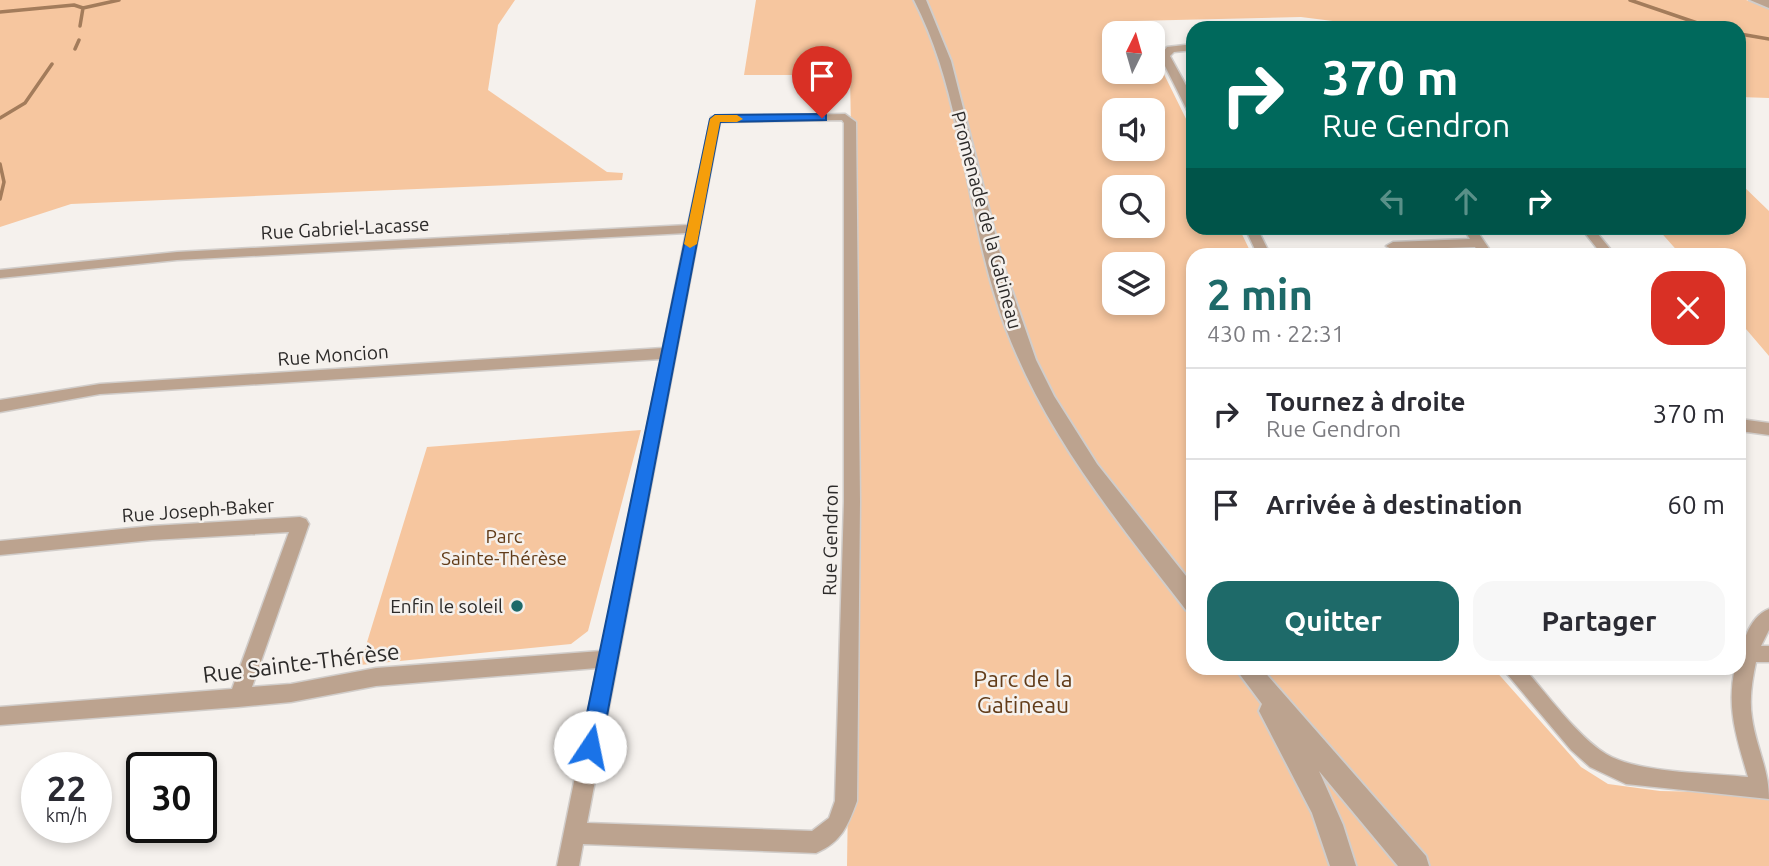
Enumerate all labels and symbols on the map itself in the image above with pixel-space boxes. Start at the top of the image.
north arrow [1102,21,1166,84]
pin [792,46,852,118]
street label: Promenade de la Gatineau [947,109,1027,331]
street label: Rue Gabriel-Lacasse [260,213,430,243]
street label: Rue Moncion [277,340,389,370]
street label: Rue Gendron [818,484,842,596]
street label: Rue Joseph-Baker [121,494,275,526]
park label: Parc Sainte-Thérèse [441,525,567,569]
place label: Enfin le soleil [390,595,503,617]
marker: Enfin le soleil [509,598,525,614]
street label: Rue Sainte-Thérèse [201,638,401,687]
park label: Parc de la Gatineau [973,666,1073,717]
position arrow [553,710,627,784]
speed limit sign: 30 [126,752,217,843]

